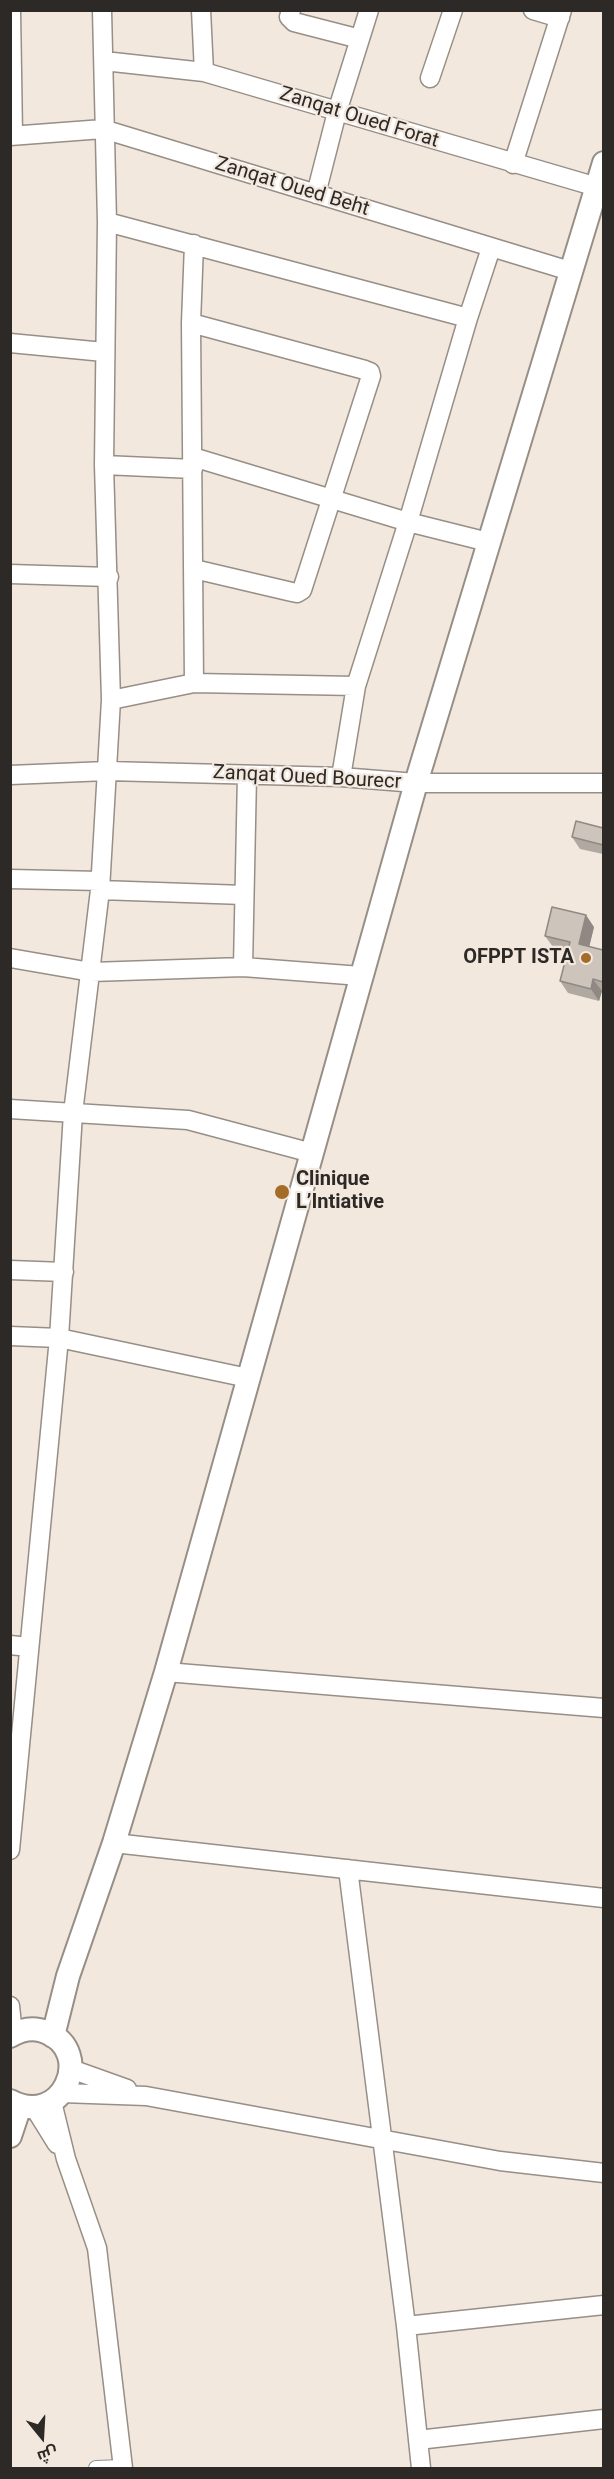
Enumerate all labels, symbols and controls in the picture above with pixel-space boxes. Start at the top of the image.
street label: Zanqat Oued Forat [276,82,442,154]
street label: Zanqat Oued Beht [212,152,372,222]
street label: Zanqat Oued Bourecr [212,761,402,795]
place label: OFPPT ISTA [463,946,574,970]
marker: OFPPT ISTA [579,951,593,965]
place label: Clinique L’Intiative [296,1168,384,1215]
marker: Clinique L’Intiative [273,1183,291,1201]
north arrow [12,2407,72,2467]
text: ش [35,2442,60,2467]

